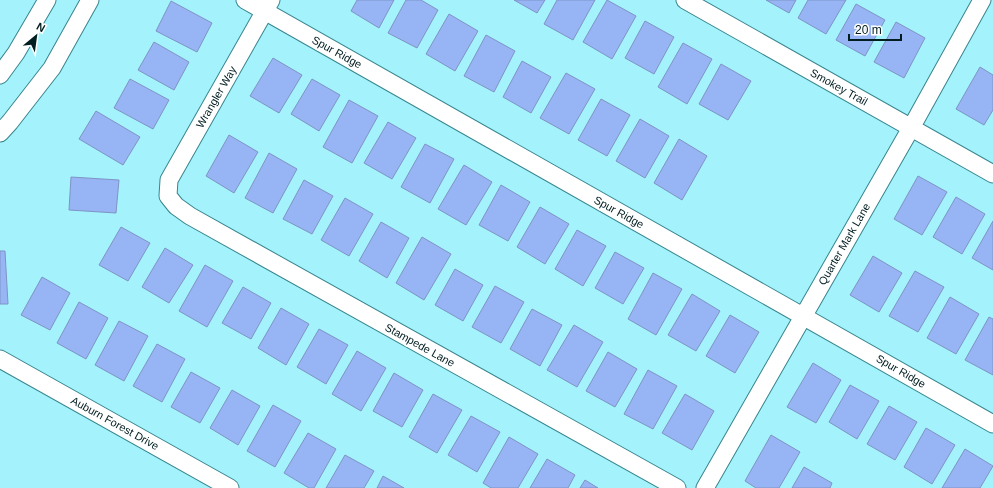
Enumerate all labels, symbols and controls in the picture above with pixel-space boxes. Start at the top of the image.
north arrow [16,16,56,56]
scale bar [849,16,901,42]
text: N [34,20,47,34]
text: 20 m [855,23,882,37]
street label: Spur Ridge [310,33,364,71]
street label: Wrangler Way [194,64,239,130]
street label: Smokey Trail [808,66,870,108]
street label: Spur Ridge [592,193,646,231]
street label: Quarter Mark Lane [816,201,872,287]
street label: Stampede Lane [383,321,457,369]
street label: Spur Ridge [874,352,928,390]
street label: Auburn Forest Drive [69,394,161,452]

